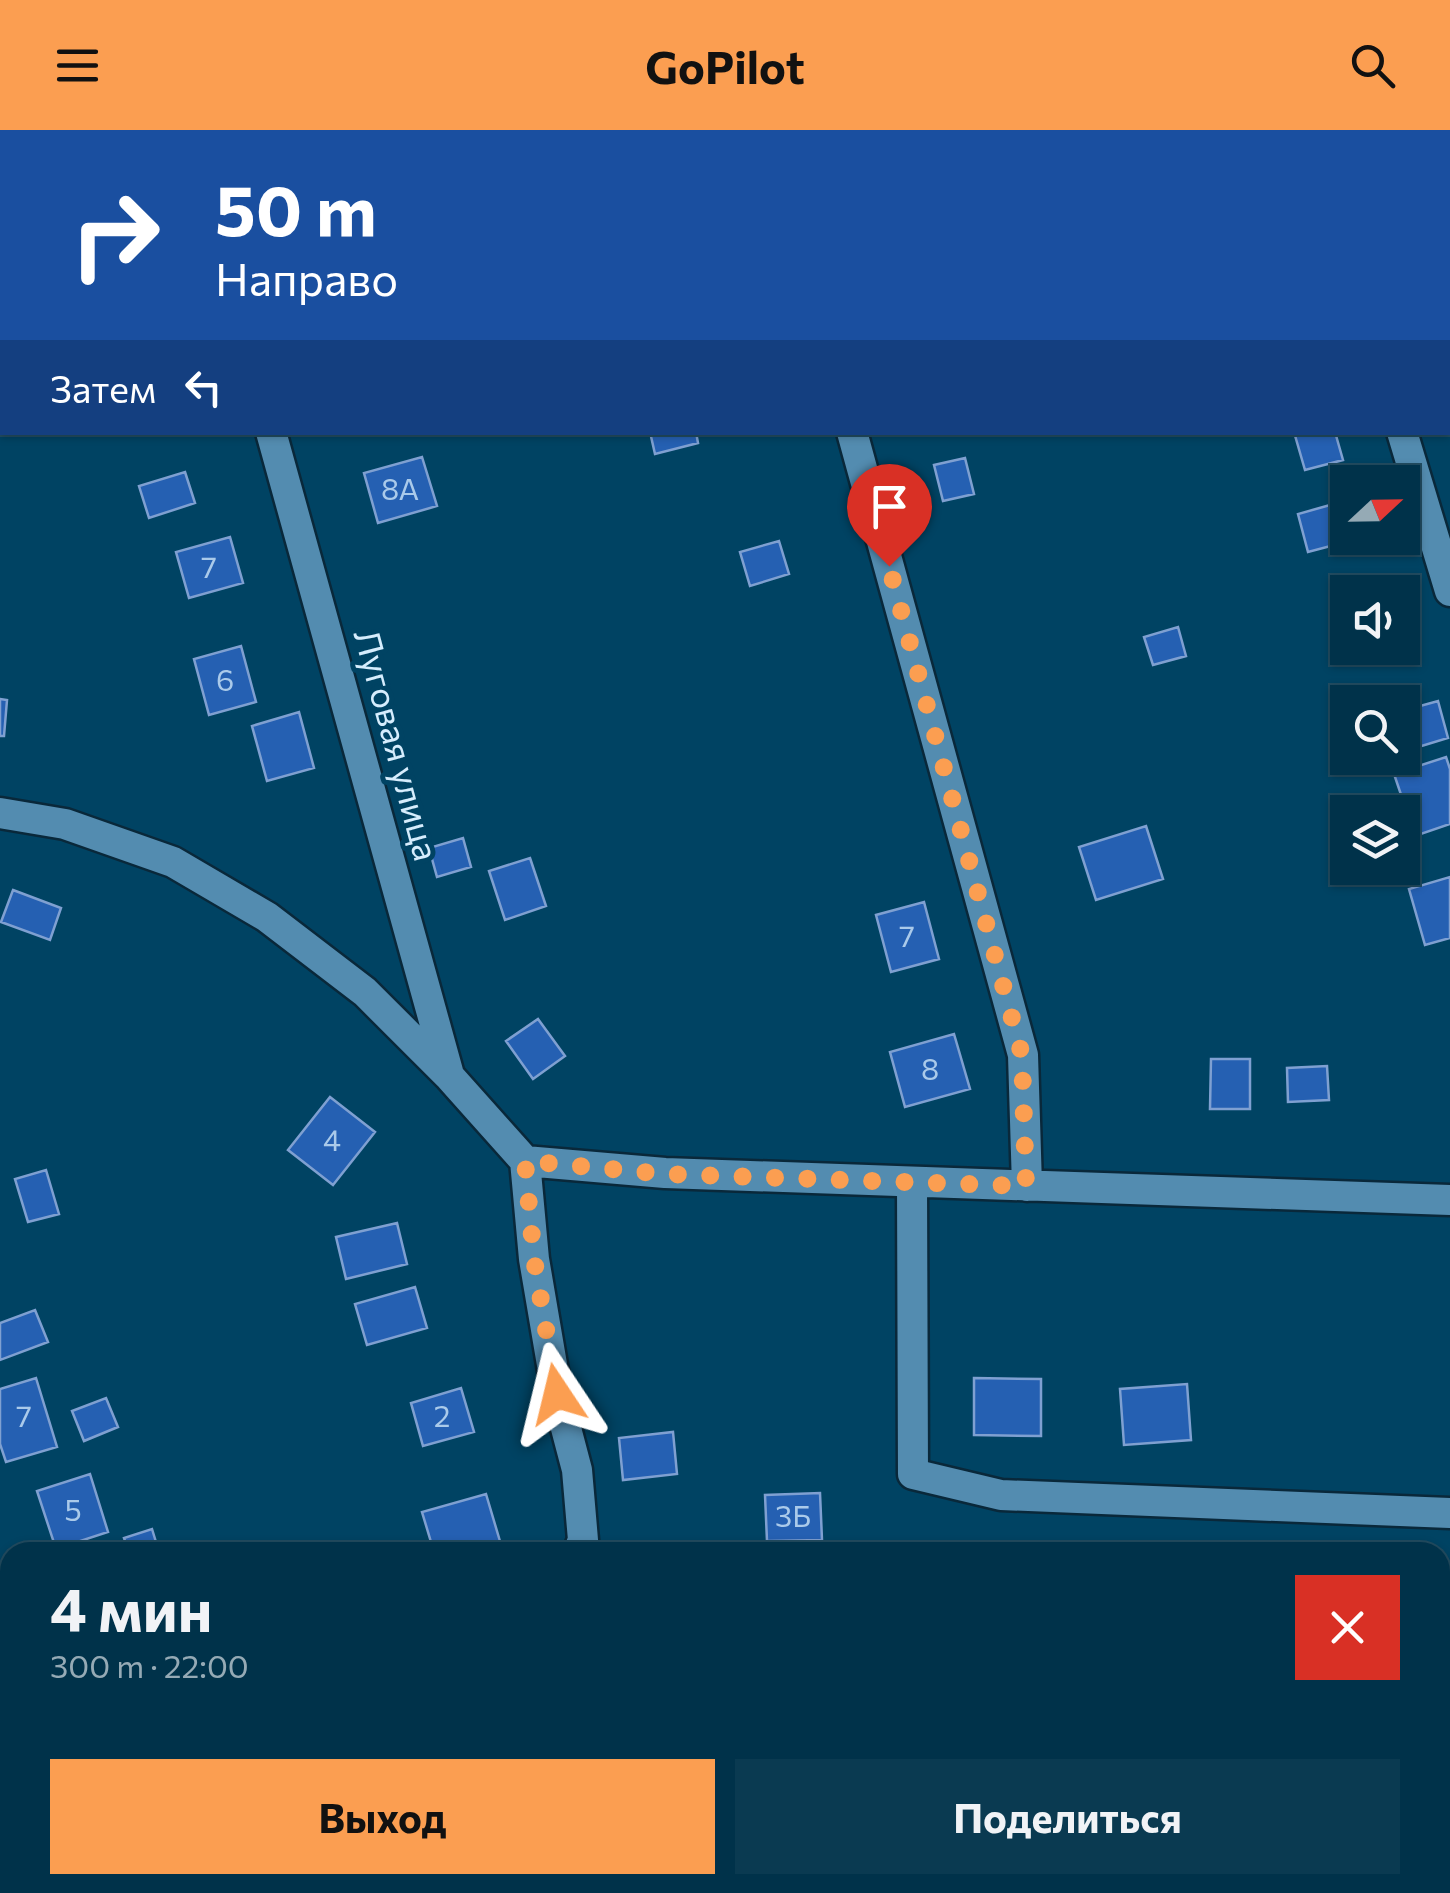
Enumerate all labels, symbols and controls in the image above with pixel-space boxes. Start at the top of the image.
icon: menu [50,38,105,93]
text: GoPilot [645,38,805,93]
icon: search [1345,38,1400,93]
text: 50 m [215,165,377,250]
icon: right [50,170,180,300]
text: Направо [215,250,398,305]
icon: left [176,360,231,415]
text: Затем [50,364,156,411]
pin [847,464,932,567]
north arrow [1330,465,1420,555]
map controls [1330,465,1420,885]
house number: 8А [381,469,419,506]
icon: arrive [862,479,917,534]
house number: 7 [201,547,217,584]
button: sound [1330,575,1420,665]
street label: Луговая улица [347,624,450,865]
house number: 6 [216,660,234,697]
button: search [1330,685,1420,775]
button: layers [1330,795,1420,885]
house number: 7 [899,916,915,953]
house number: 8 [921,1049,939,1086]
house number: 4 [323,1120,341,1157]
position arrow [505,1342,609,1446]
house number: 7 [16,1396,32,1433]
house number: 2 [434,1396,450,1433]
house number: 5 [64,1490,82,1527]
house number: 3Б [775,1496,811,1533]
text: 4 мин [50,1571,212,1644]
button: close [1295,1575,1400,1680]
text: 300 m · 22:00 [50,1645,249,1685]
button: Выход [50,1759,715,1874]
button: Поделиться [735,1759,1400,1874]

